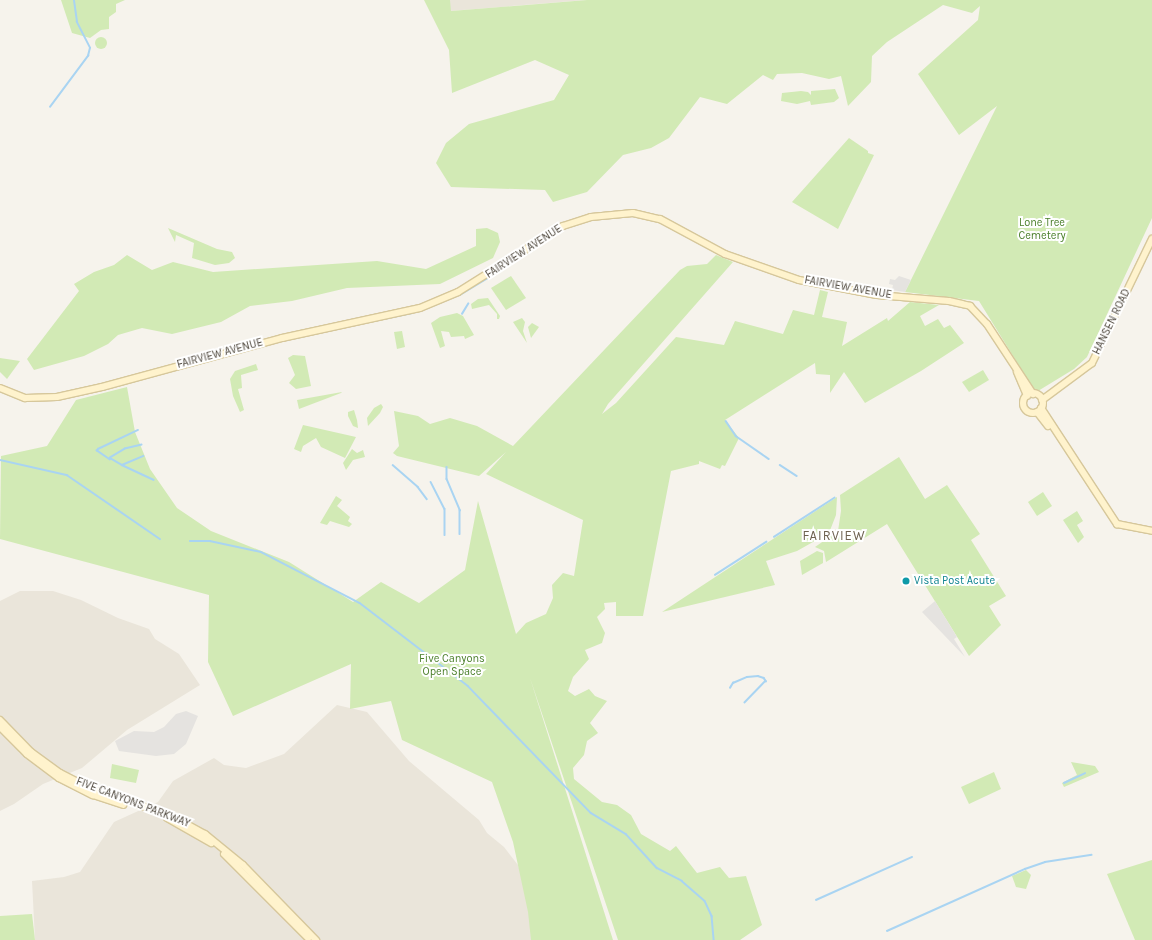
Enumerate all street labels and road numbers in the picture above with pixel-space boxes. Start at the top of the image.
street label: FAIRVIEW AVENUE [483,222,565,282]
street label: FAIRVIEW AVENUE [803,274,893,302]
street label: HANSEN ROAD [1090,287,1134,357]
street label: FAIRVIEW AVENUE [176,336,264,372]
street label: FIVE CANYONS PARKWAY [74,775,192,831]

